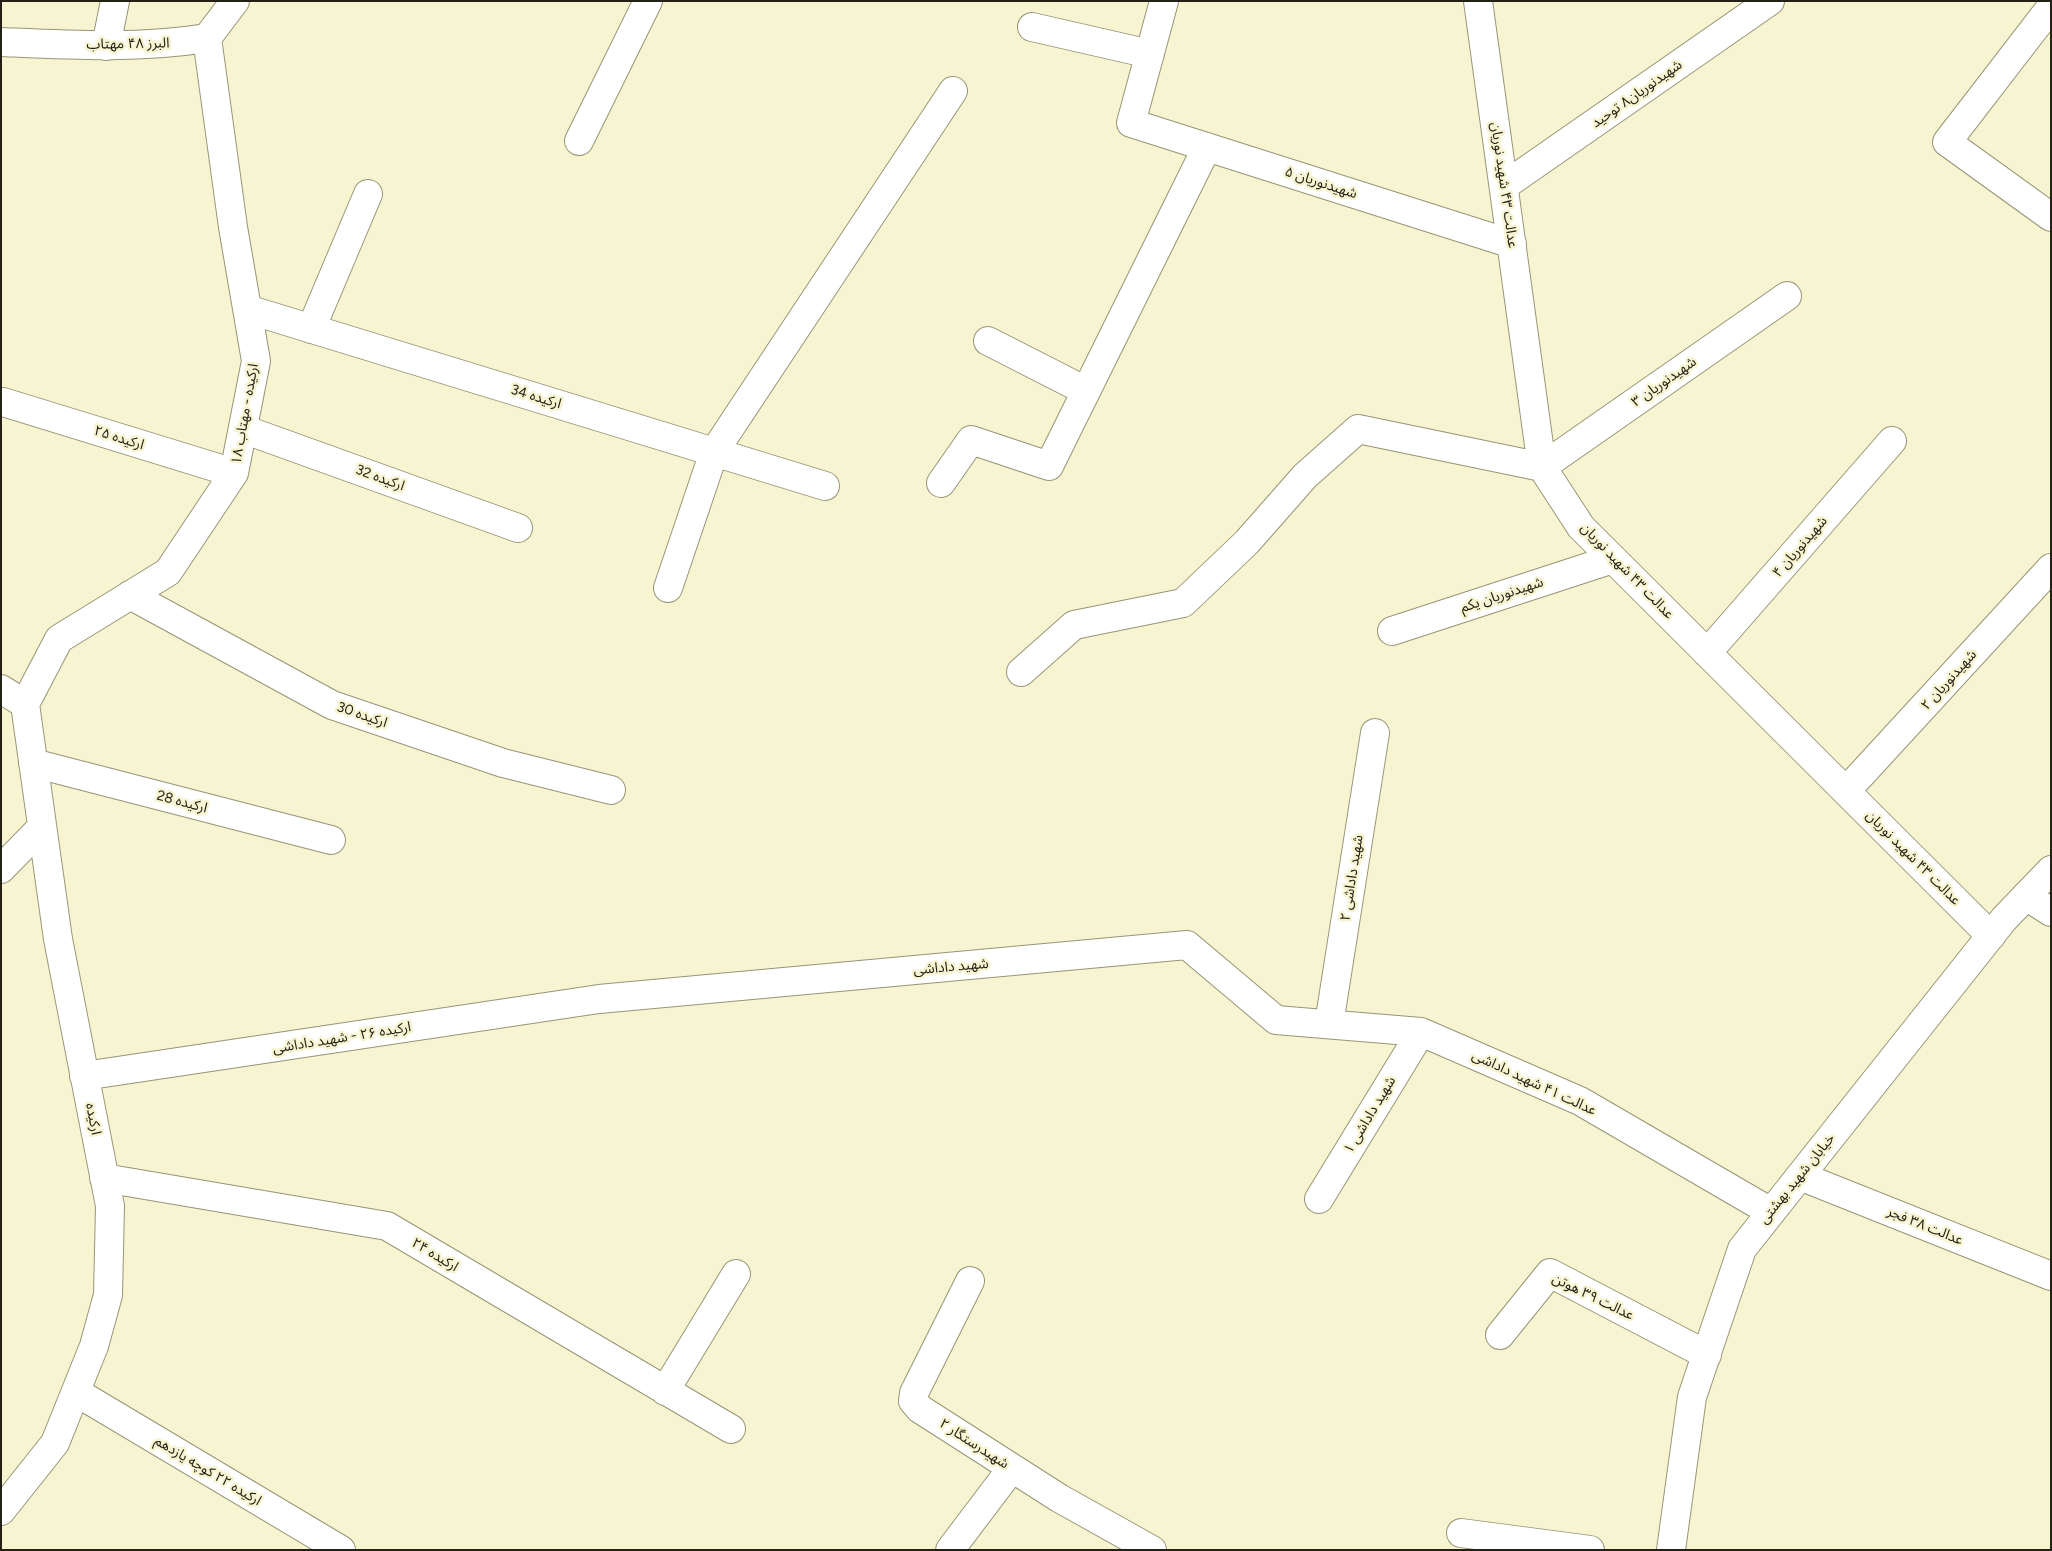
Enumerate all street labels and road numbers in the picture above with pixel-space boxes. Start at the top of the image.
street label: البرز ۴۸ مهتاب [86,35,170,53]
street label: شهیدنوریان۸ توحید [1588,56,1686,132]
street label: عدالت ۴۳ شهید نوریان [1487,121,1521,249]
street label: شهیدنوریان ۵ [1283,163,1359,203]
street label: شهیدنوریان ۳ [1628,354,1700,410]
street label: ارکیده - مهتاب ۱۸ [228,362,262,466]
street label: ارکیده 34 [509,381,563,413]
street label: ارکیده ۲۵ [92,422,146,454]
street label: ارکیده 32 [353,461,407,495]
street label: شهیدنوریان ۴ [1769,513,1831,581]
street label: عدالت ۴۳ شهید نوریان [1577,520,1677,622]
street label: شهیدنوریان یکم [1458,574,1546,616]
street label: شهیدنوریان ۲ [1918,646,1980,714]
street label: ارکیده 30 [335,699,389,731]
street label: ارکیده 28 [155,787,209,817]
street label: عدالت ۴۳ شهید نوریان [1862,807,1964,909]
street label: شهید داداشی ۲ [1337,834,1367,922]
street label: شهید داداشی [913,955,989,979]
street label: ارکیده ۲۶ - شهید داداشی [272,1019,412,1057]
street label: عدالت ۴۱ شهید داداشی [1469,1047,1599,1119]
street label: شهید داداشی ۱ [1340,1073,1400,1157]
street label: ارکیده [82,1102,104,1136]
street label: خیابان شهید بهشتی [1756,1131,1838,1227]
street label: عدالت ۳۸ فجر [1885,1203,1965,1249]
street label: ارکیده ۲۴ [409,1235,461,1275]
street label: عدالت ۳۹ هوتن [1549,1270,1637,1324]
street label: شهیدرستگار ۲ [936,1415,1012,1473]
street label: ارکیده ۲۲ کوچه یازدهم [152,1433,264,1509]

